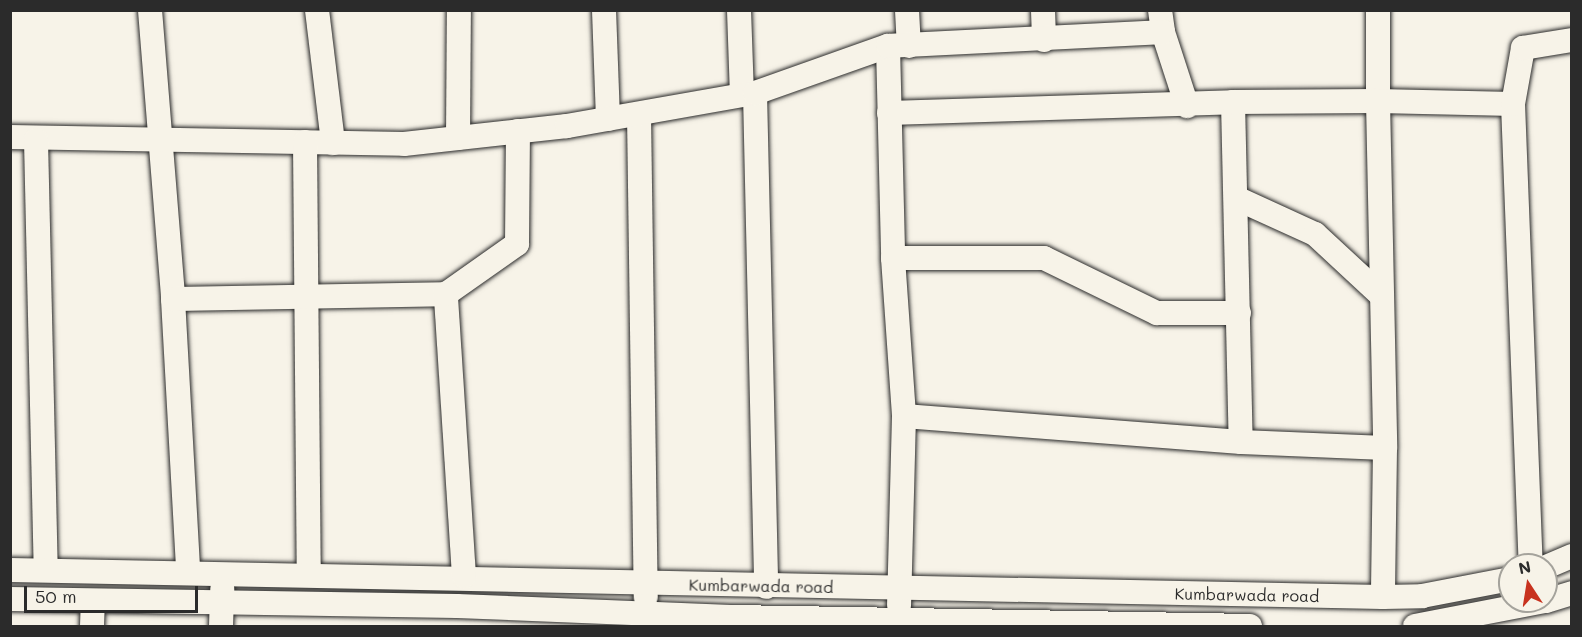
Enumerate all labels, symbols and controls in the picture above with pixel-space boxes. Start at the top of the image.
north arrow [1498,553,1558,613]
text: N [1516,555,1533,578]
scale bar [27,574,201,612]
street label: Kumbarwada road [689,575,833,597]
text: 50 m [35,584,77,608]
street label: Kumbarwada road [1175,584,1319,606]

